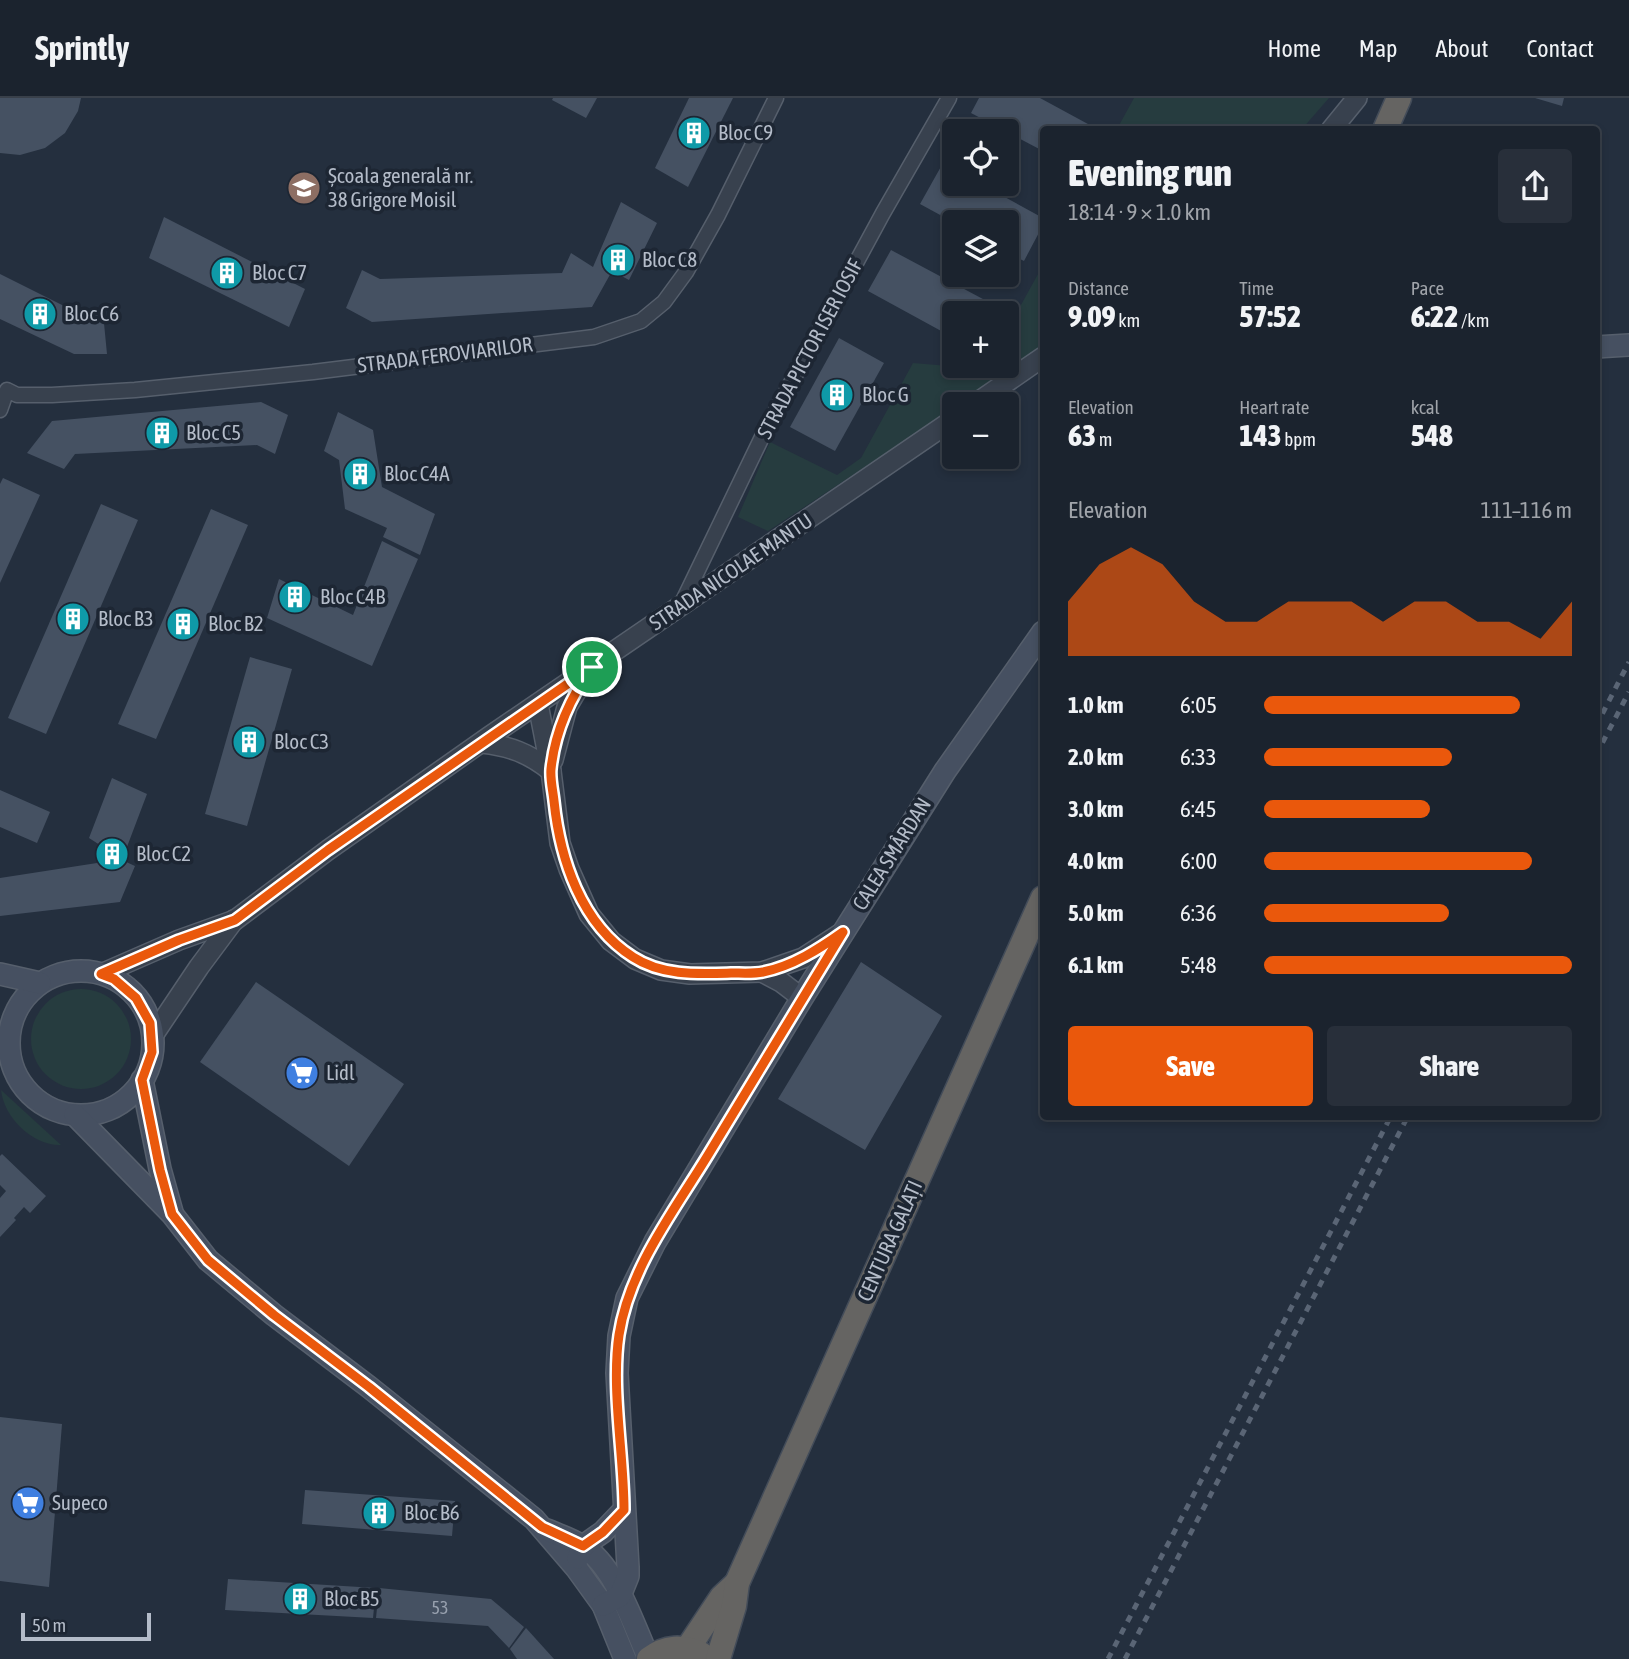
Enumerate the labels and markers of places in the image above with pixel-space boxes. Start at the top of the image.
building icon: Bloc C9 [675,114,713,152]
place label: Bloc C9 [718,120,773,144]
place label: Școala generală nr. 38 Grigore Moisil [328,163,473,211]
school or university icon: Școala generală nr. 38 Grigore Moisil [285,169,323,207]
building icon: Bloc C8 [599,241,637,279]
place label: Bloc C8 [642,247,697,271]
building icon: Bloc C7 [208,254,246,292]
place label: Bloc C7 [252,260,307,284]
building icon: Bloc C6 [21,295,59,333]
place label: Bloc C6 [64,301,119,325]
building icon: Bloc G [818,376,856,414]
place label: Bloc G [862,382,909,406]
building icon: Bloc C5 [143,414,181,452]
place label: Bloc C5 [186,420,241,444]
building icon: Bloc C4A [341,455,379,493]
place label: Bloc C4A [384,461,450,485]
building icon: Bloc C4B [276,578,314,616]
place label: Bloc C4B [320,584,385,608]
building icon: Bloc B3 [54,600,92,638]
building icon: Bloc B2 [164,605,202,643]
place label: Bloc B3 [98,606,154,630]
place label: Bloc B2 [208,611,264,635]
pin [562,637,622,697]
building icon: Bloc C3 [230,723,268,761]
place label: Bloc C3 [274,729,329,753]
building icon: Bloc C2 [93,835,131,873]
place label: Bloc C2 [136,841,191,865]
supermarket icon: Lidl [283,1054,321,1092]
place label: Lidl [326,1060,355,1084]
supermarket icon: Supeco [9,1484,47,1522]
place label: Supeco [52,1490,108,1514]
building icon: Bloc B6 [360,1494,398,1532]
place label: Bloc B6 [404,1500,460,1524]
building icon: Bloc B5 [281,1580,319,1618]
place label: Bloc B5 [324,1586,380,1610]

